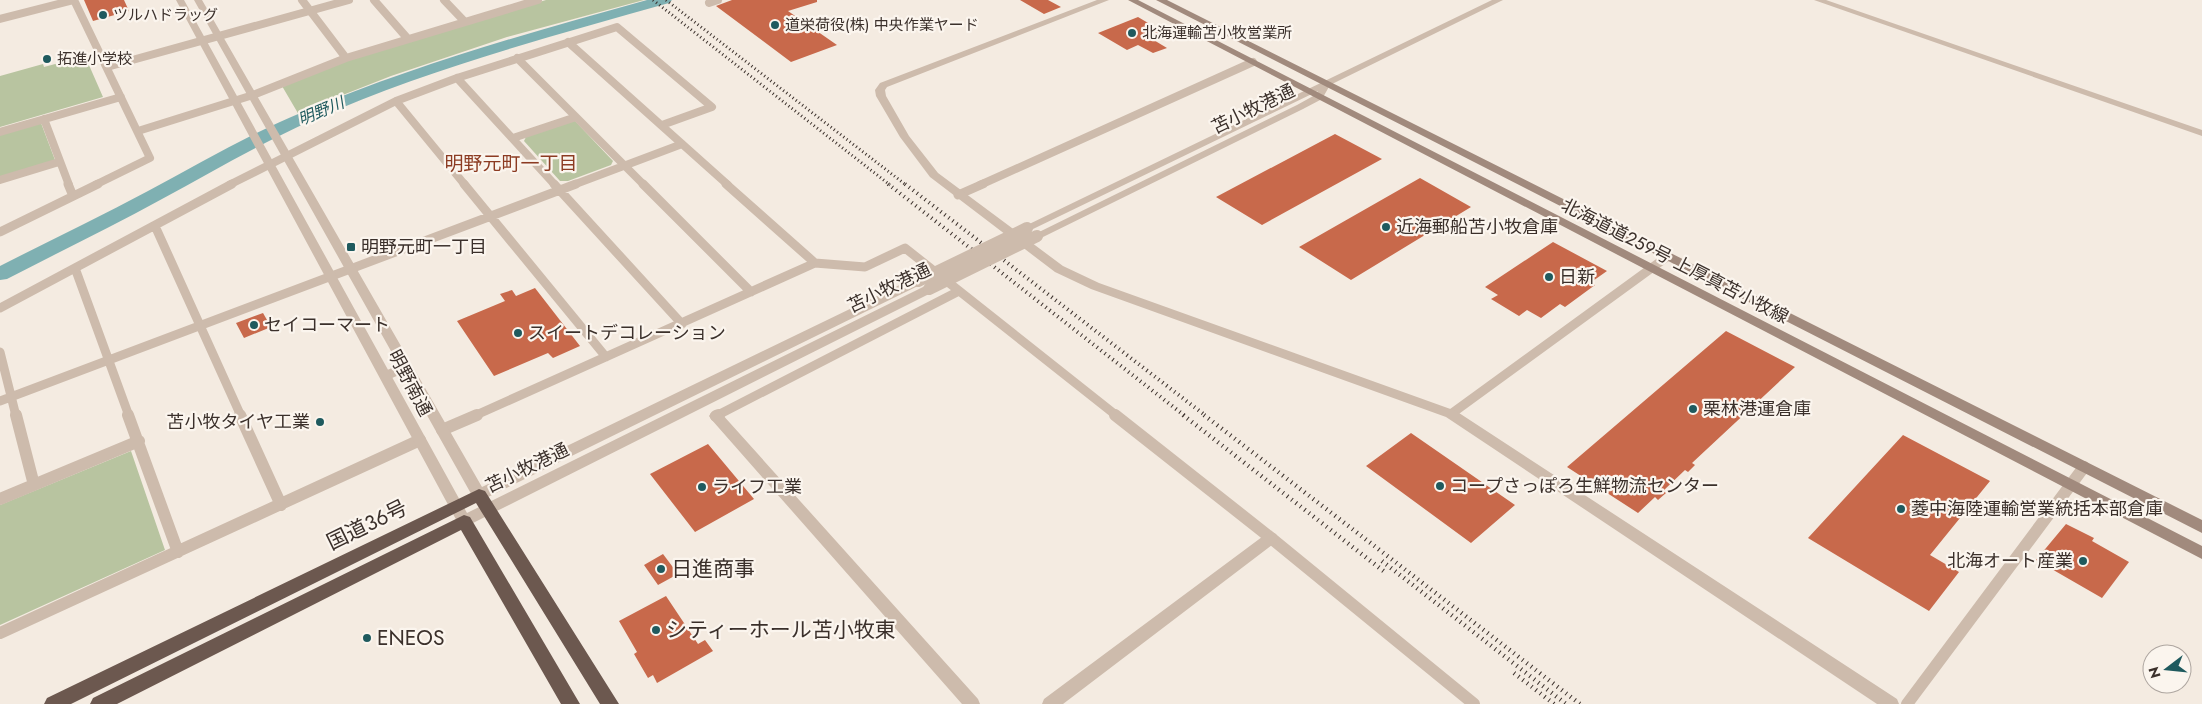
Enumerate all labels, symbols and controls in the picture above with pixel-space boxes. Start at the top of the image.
place label: ツルハドラッグ [113,4,218,26]
marker: ツルハドラッグ [97,9,109,21]
place label: 道栄荷役(株) 中央作業ヤード [785,14,979,36]
marker: 道栄荷役(株) 中央作業ヤード [769,19,781,31]
place label: 北海運輸苫小牧営業所 [1142,22,1292,44]
marker: 北海運輸苫小牧営業所 [1126,27,1138,39]
place label: 拓進小学校 [57,48,132,70]
marker: 拓進小学校 [41,53,53,65]
street label: 苫小牧港通 [1207,78,1299,140]
water label: 明野川 [294,90,349,131]
district label: 明野元町一丁目 [444,150,578,177]
street label: 北海道道259号 上厚真苫小牧線 [1557,192,1793,330]
place label: 近海郵船苫小牧倉庫 [1396,214,1558,240]
marker: 近海郵船苫小牧倉庫 [1380,221,1392,233]
place label: 明野元町一丁目 [361,234,487,260]
marker: 明野元町一丁目 [345,241,357,253]
street label: 苫小牧港通 [843,257,935,319]
place label: 日新 [1559,264,1595,290]
marker: 日新 [1543,271,1555,283]
place label: セイコーマート [264,312,390,338]
marker: セイコーマート [248,319,260,331]
place label: スイートデコレーション [528,320,726,346]
marker: スイートデコレーション [512,327,524,339]
street label: 明野南通 [382,345,438,421]
place label: 栗林港運倉庫 [1703,396,1811,422]
marker: 栗林港運倉庫 [1687,403,1699,415]
place label: 苫小牧タイヤ工業 [167,409,310,435]
marker: 苫小牧タイヤ工業 [314,416,326,428]
street label: 苫小牧港通 [481,437,573,499]
place label: コープさっぽろ生鮮物流センター [1450,473,1719,499]
place label: ライフ工業 [712,474,802,500]
marker: コープさっぽろ生鮮物流センター [1434,480,1446,492]
marker: ライフ工業 [696,481,708,493]
street label: 国道36号 [322,493,412,557]
place label: 菱中海陸運輸営業統括本部倉庫 [1911,496,2163,522]
marker: 菱中海陸運輸営業統括本部倉庫 [1895,503,1907,515]
place label: 北海オート産業 [1947,548,2073,574]
place label: 日進商事 [671,554,755,584]
marker: 北海オート産業 [2077,555,2089,567]
marker: 日進商事 [655,563,667,575]
place label: シティーホール苫小牧東 [666,615,896,645]
place label: ENEOS [377,623,444,653]
marker: シティーホール苫小牧東 [650,624,662,636]
marker: ENEOS [361,632,373,644]
north arrow [2142,644,2192,694]
text: N [2143,664,2166,681]

